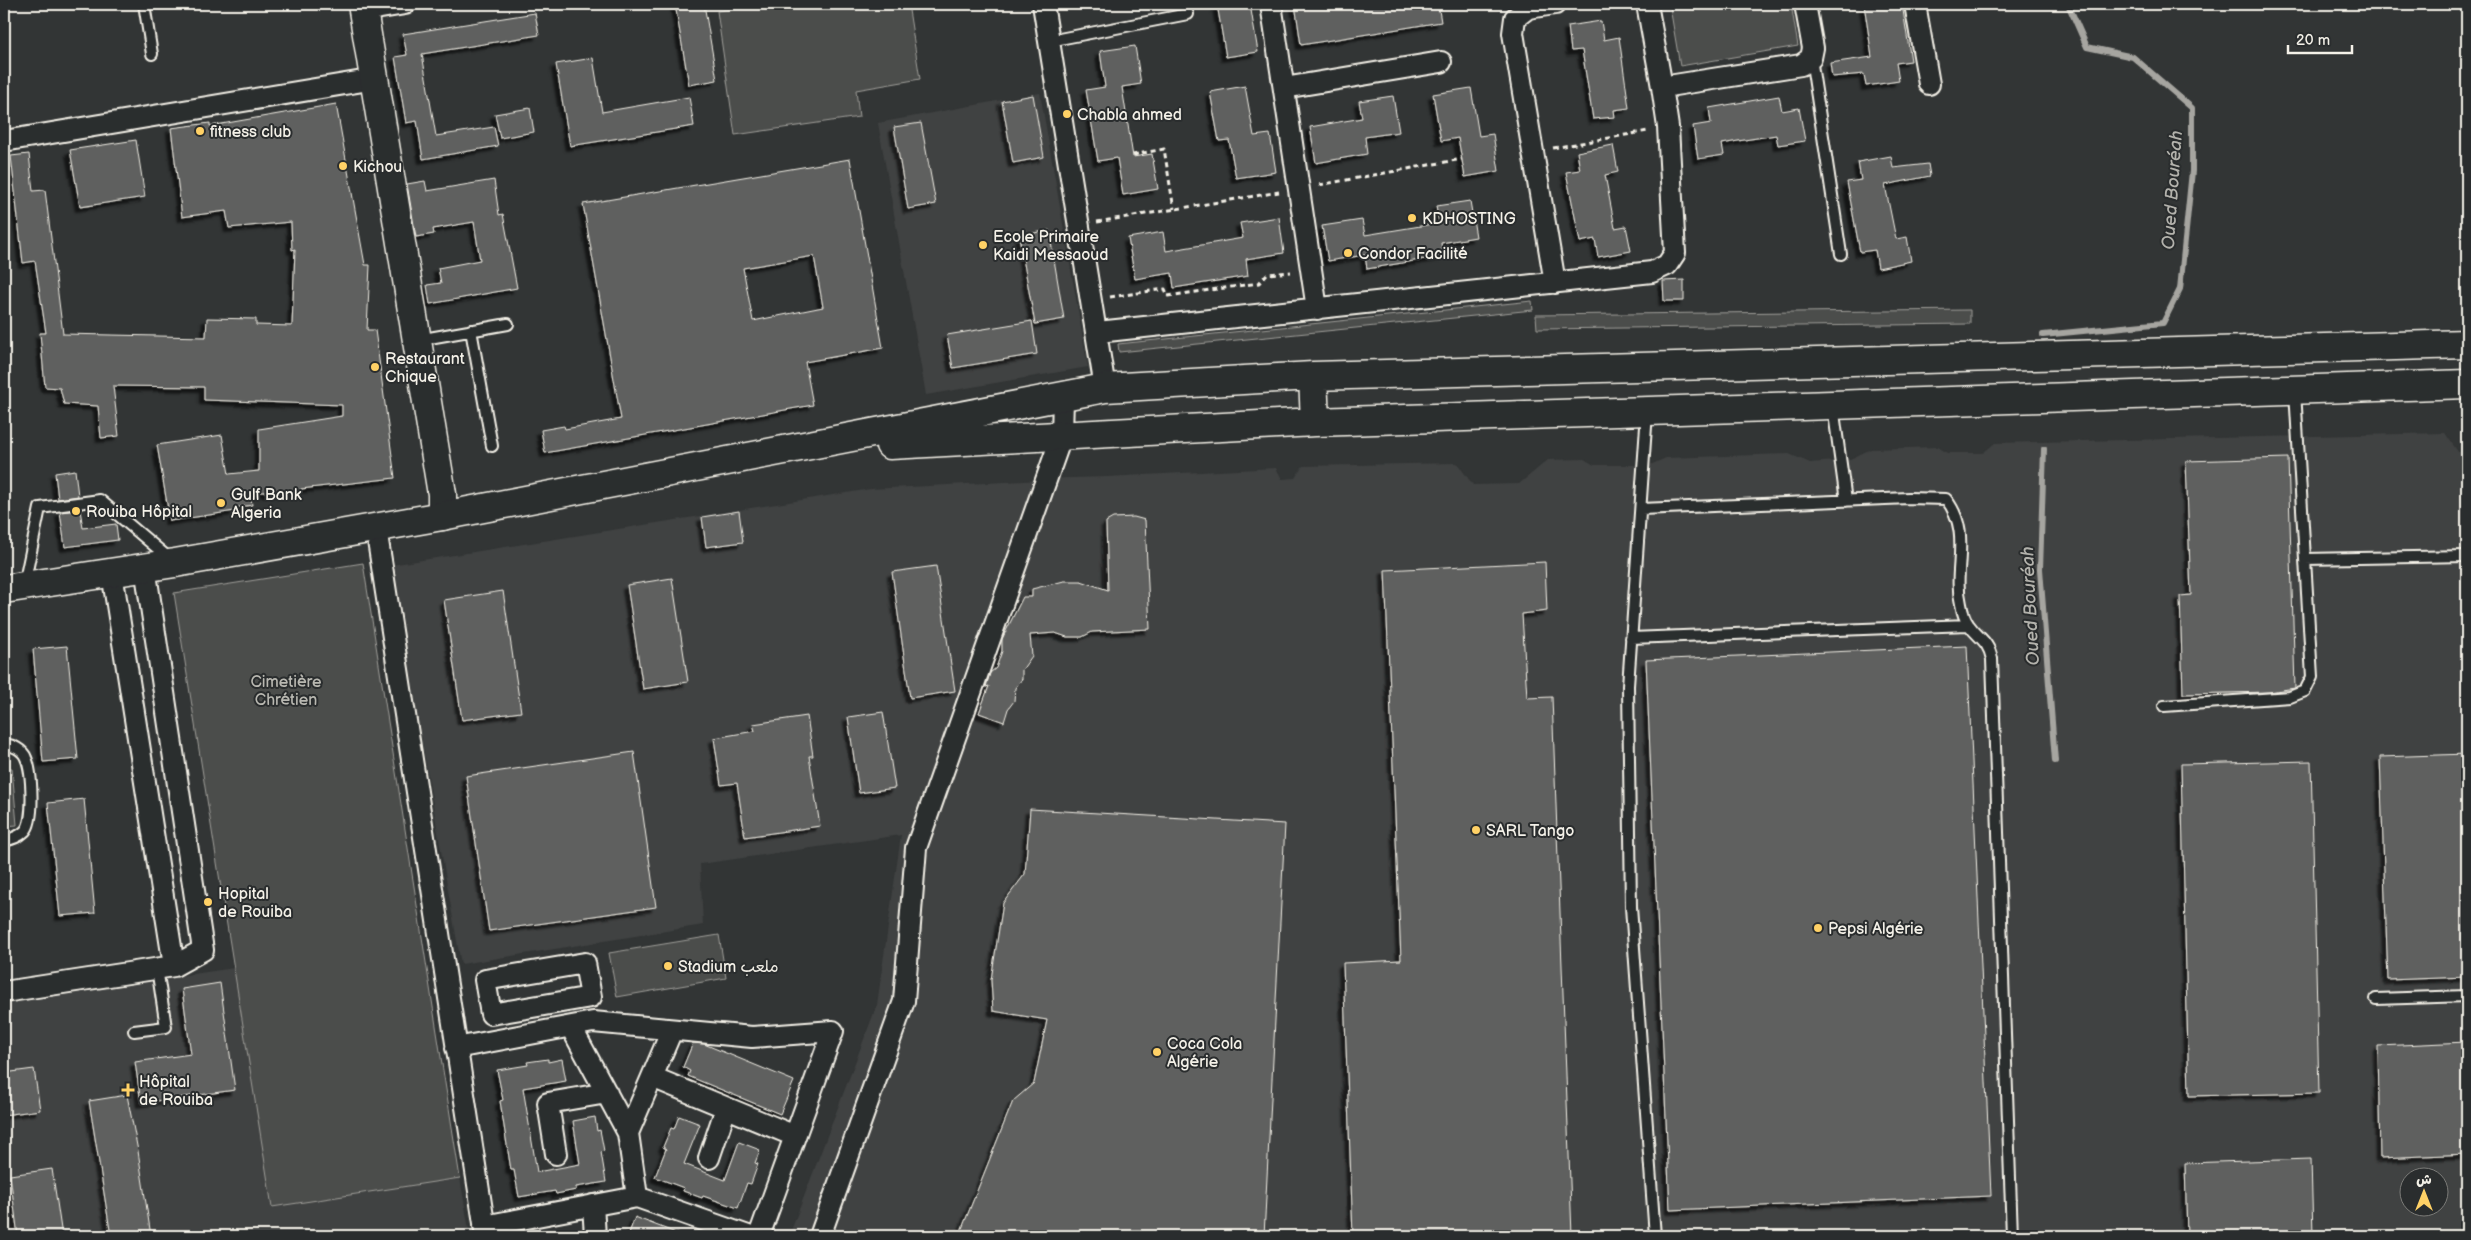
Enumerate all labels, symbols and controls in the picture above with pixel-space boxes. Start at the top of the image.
scale bar [2288,22,2352,54]
text: 20 m [2296,31,2330,50]
place label: Chabla ahmed [1077,106,1182,125]
marker: Chabla ahmed [1061,108,1073,120]
place label: fitness club [210,123,291,142]
marker: fitness club [194,125,206,137]
water label: Oued Bouréah [2158,130,2187,250]
place label: Kichou [353,158,402,177]
marker: Kichou [337,160,349,172]
place label: KDHOSTING [1422,210,1516,229]
marker: KDHOSTING [1406,212,1418,224]
place label: Ecole Primaire Kaidi Messaoud [993,228,1108,265]
marker: Ecole Primaire Kaidi Messaoud [977,239,989,251]
place label: Condor Facilité [1358,245,1468,264]
marker: Condor Facilité [1342,247,1354,259]
place label: Restaurant Chique [385,350,465,387]
marker: Restaurant Chique [369,361,381,373]
place label: Gulf Bank Algeria [231,486,302,523]
marker: Gulf Bank Algeria [215,497,227,509]
place label: Rouiba Hôpital [86,503,192,522]
marker: Rouiba Hôpital [70,505,82,517]
water label: Oued Bouréah [2017,546,2044,666]
park label: Cimetière Chrétien [250,673,322,710]
place label: SARL Tango [1486,822,1574,841]
marker: SARL Tango [1470,824,1482,836]
place label: Hopital de Rouiba [218,885,292,922]
marker: Hopital de Rouiba [202,896,214,908]
place label: Pepsi Algérie [1828,920,1924,939]
marker: Pepsi Algérie [1812,922,1824,934]
place label: Stadium ملعب [678,958,779,977]
marker: Stadium ملعب [662,960,674,972]
place label: Coca Cola Algérie [1167,1035,1242,1072]
marker: Coca Cola Algérie [1151,1046,1163,1058]
place label: Hôpital de Rouiba [139,1073,213,1110]
marker: Hôpital de Rouiba [121,1083,135,1097]
north arrow [2398,1168,2448,1218]
text: ش [2416,1171,2432,1188]

